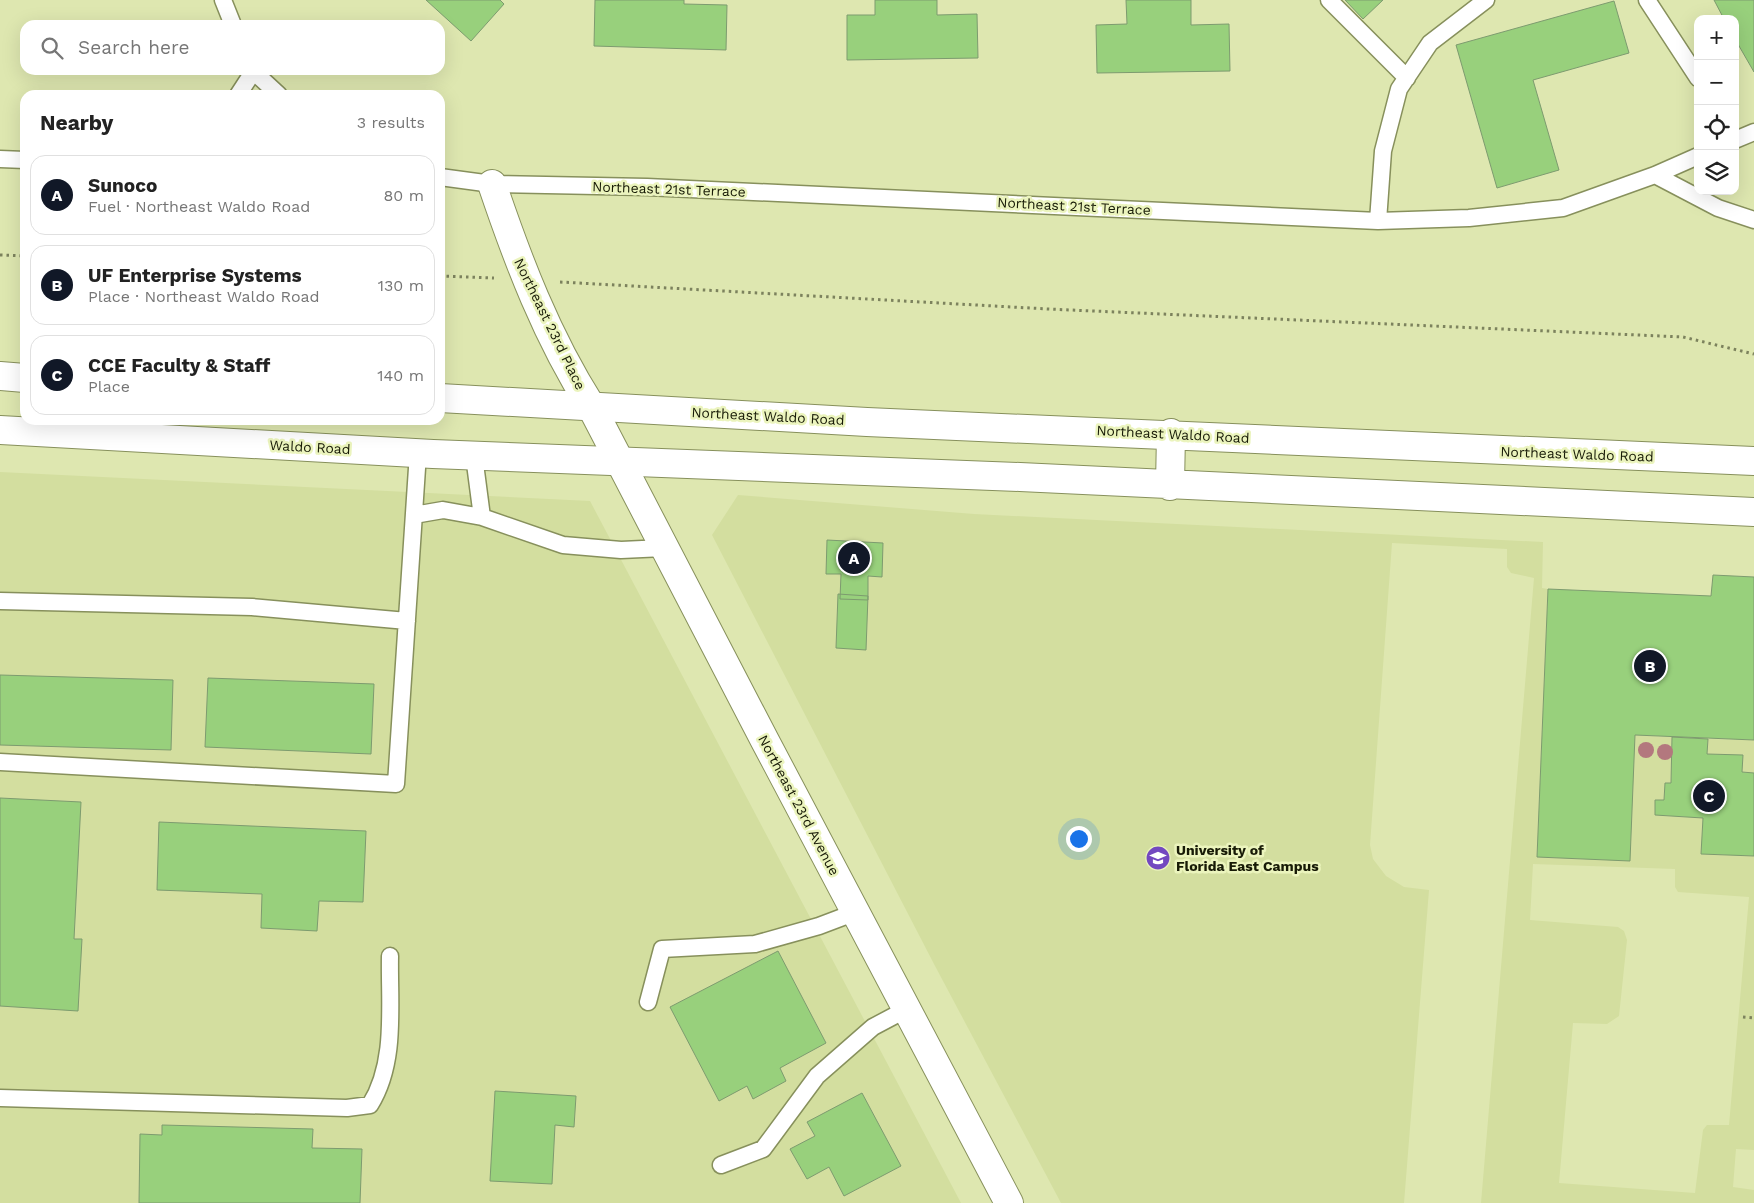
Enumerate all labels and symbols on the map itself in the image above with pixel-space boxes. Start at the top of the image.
street label: Northeast 21st Terrace [592,178,746,200]
street label: Northeast 21st Terrace [997,194,1151,218]
street label: Northeast 23rd Place [511,256,589,392]
street label: Northeast Waldo Road [691,404,845,428]
street label: Northeast Waldo Road [1096,422,1250,446]
street label: Waldo Road [269,437,351,457]
street label: Northeast Waldo Road [1500,443,1654,465]
pin: A [838,539,870,577]
pin: B [1634,647,1666,685]
street label: Northeast 23rd Avenue [755,732,843,878]
pin: C [1693,777,1725,815]
your location [1066,826,1092,852]
place label: University of Florida East Campus [1176,842,1319,874]
school or university icon: University of Florida East Campus [1145,845,1171,871]

